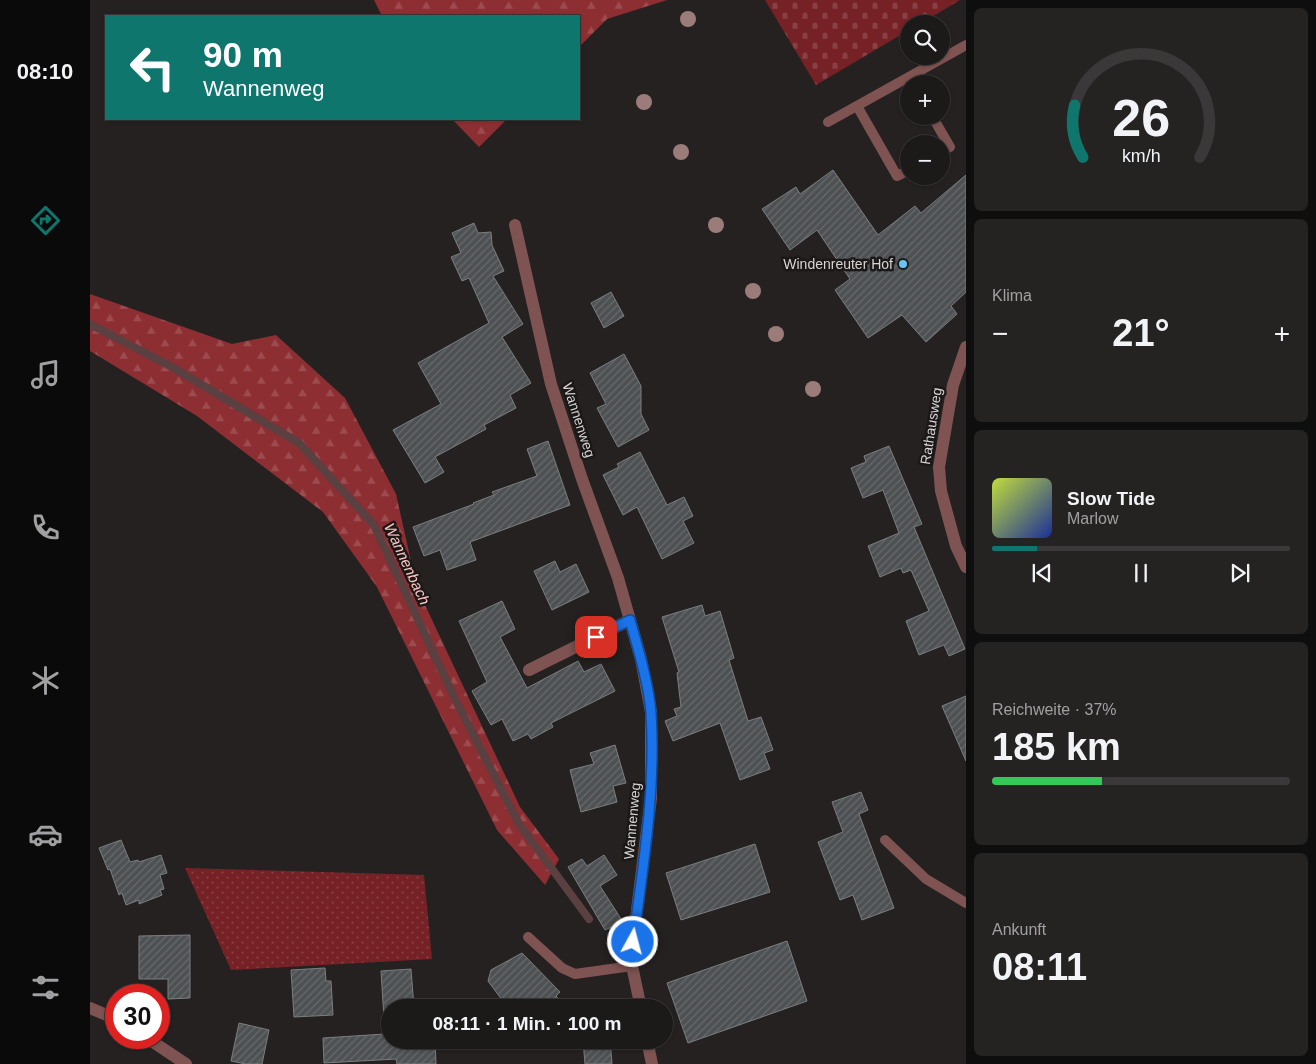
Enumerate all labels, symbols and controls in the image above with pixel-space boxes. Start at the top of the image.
map controls [900,15,950,185]
button: search [900,15,950,65]
icon: left [120,35,185,100]
text: 90 m [203,35,283,74]
text: 08:10 [17,59,73,84]
button: + [900,75,950,125]
text: Wannenweg [203,76,324,101]
text: 26 [1112,89,1170,147]
button: − [900,135,950,185]
text: km/h [1122,146,1160,166]
icon: directions [28,203,63,238]
place label: Windenreuter Hof [783,256,893,272]
marker: Windenreuter Hof [897,258,909,270]
text: Klima [992,287,1032,304]
text: 21° [1112,312,1170,354]
text: − [992,318,1008,349]
text: + [1274,318,1290,349]
icon: music [28,357,63,392]
street label: Wannenweg [559,381,599,459]
street label: Rathausweg [917,386,945,466]
text: Slow Tide [1067,488,1155,509]
icon: phone [28,510,63,545]
text: Marlow [1067,510,1119,527]
water label: Wannenbach [381,520,434,607]
icon: previous [1028,559,1056,587]
icon: pause [1127,559,1155,587]
icon: next [1226,559,1254,587]
pin [575,616,617,658]
icon: arrive [582,623,610,651]
icon: climate [28,663,63,698]
text: Reichweite · 37% [992,701,1117,718]
text: 185 km [992,726,1121,768]
street label: Wannenweg [621,782,643,860]
icon: car [28,817,63,852]
position arrow [606,915,658,967]
text: Ankunft [992,921,1046,938]
text: 08:11 [992,946,1087,988]
icon: filters [28,970,63,1005]
speed limit sign: 30 [105,984,170,1049]
text: 08:11 · 1 Min. · 100 m [432,1013,622,1034]

